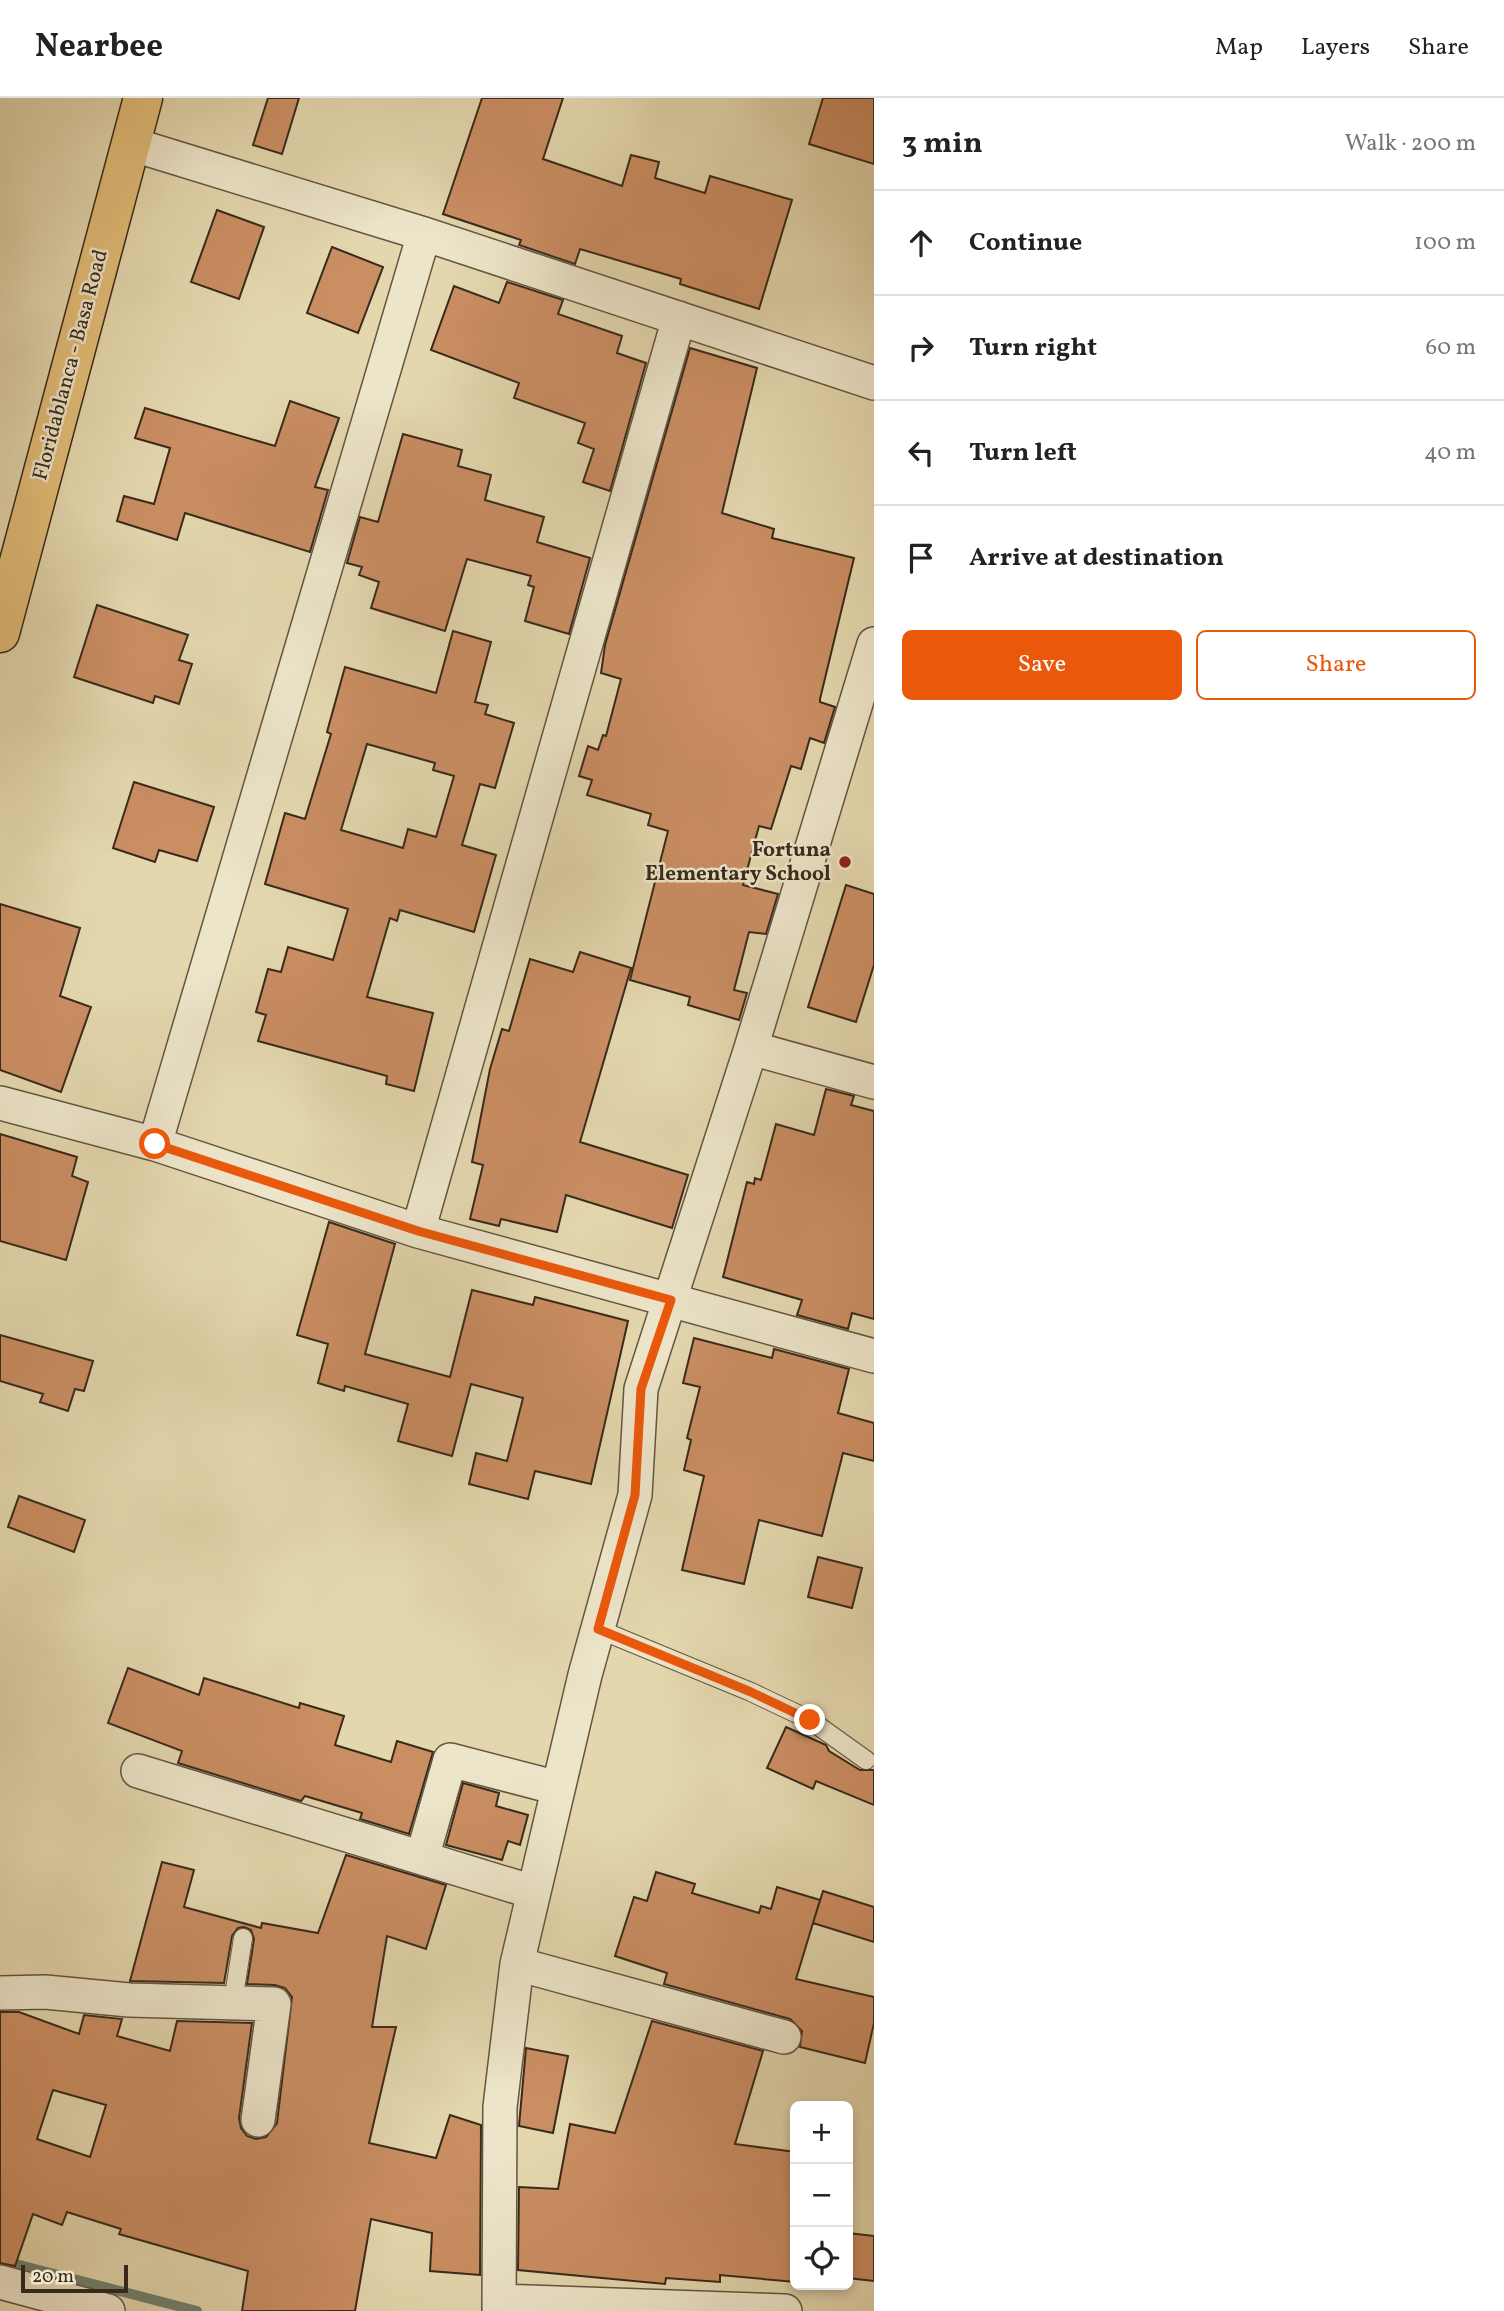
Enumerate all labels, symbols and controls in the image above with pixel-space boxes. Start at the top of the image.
text: Nearbee [35,25,163,71]
text: Map [1215,31,1263,65]
text: Layers [1301,31,1370,65]
text: Share [1408,31,1469,65]
text: 3 min [902,123,983,165]
text: Walk · 200 m [1345,128,1476,160]
icon: ahead [902,224,940,262]
text: Continue [969,225,1082,261]
text: 100 m [1414,227,1476,259]
street label: Floridablanca - Basa Road [26,246,116,484]
icon: right [902,329,940,367]
text: Turn right [969,330,1097,366]
text: 60 m [1426,332,1476,364]
icon: left [902,434,940,472]
text: Turn left [969,435,1077,471]
text: 40 m [1424,437,1476,469]
icon: arrive [902,539,940,577]
text: Arrive at destination [969,540,1224,576]
button: Save [902,630,1182,700]
button: Share [1196,630,1476,700]
place label: Fortuna Elementary School [645,836,831,889]
marker: Fortuna Elementary School [837,854,853,870]
route start [139,1128,170,1159]
route end [794,1704,825,1735]
map controls [790,2101,853,2290]
button: + [790,2101,853,2164]
button: − [790,2164,853,2227]
button: locate [790,2227,853,2290]
scale bar [21,2262,128,2294]
text: 20 m [32,2264,74,2290]

